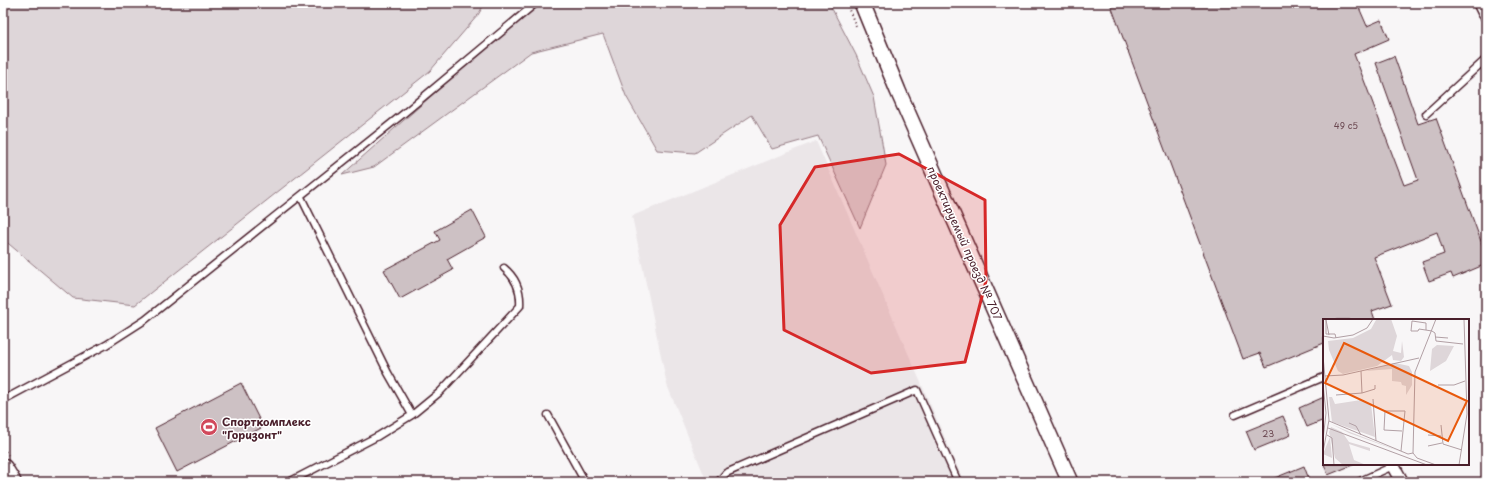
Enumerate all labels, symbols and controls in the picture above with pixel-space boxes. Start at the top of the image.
house number: 49 с5 [1334,118,1358,132]
street label: проектируемый проезд № 707 [923,163,1007,323]
inset map [1323,319,1469,465]
place label: Спорткомплекс "Горизонт" [222,413,311,443]
sports icon: Спорткомплекс "Горизонт" [199,417,219,437]
house number: 23 [1262,426,1274,440]

